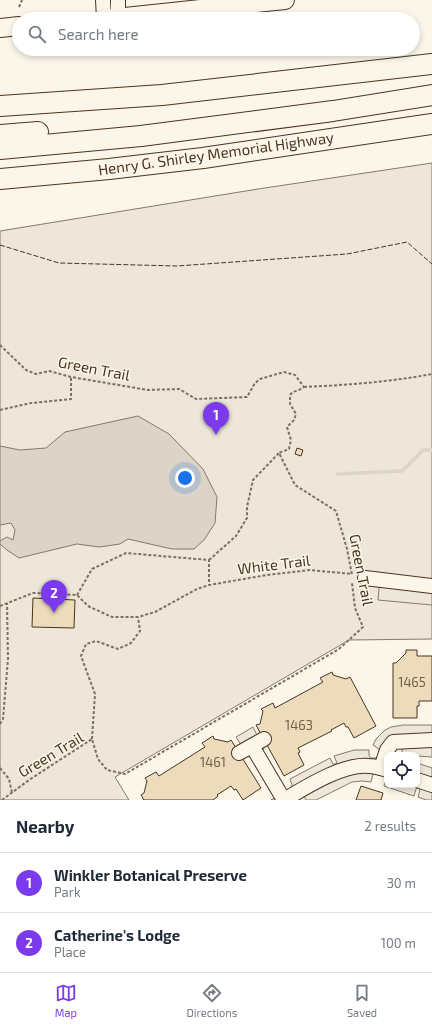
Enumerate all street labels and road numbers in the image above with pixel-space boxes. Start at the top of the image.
street label: Henry G. Shirley Memorial Highway [97,128,335,178]
street label: Green Trail [57,352,132,384]
street label: Green Trail [346,532,378,608]
street label: White Trail [236,551,312,577]
street label: Green Trail [15,727,87,781]

